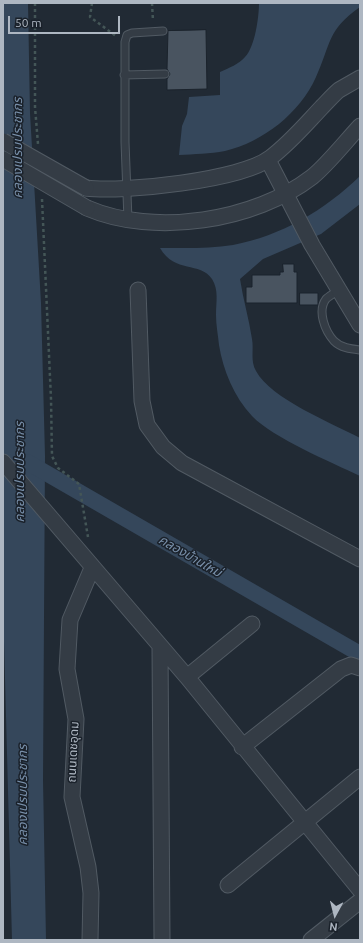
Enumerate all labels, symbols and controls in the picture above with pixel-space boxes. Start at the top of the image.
scale bar [10,8,122,34]
text: 50 m [15,16,42,29]
water label: คลองเปรมประชากร [10,98,26,198]
water label: คลองเปรมประชากร [12,422,28,522]
water label: คลองบ้านใหม่ [156,532,224,580]
street label: ถนนเดชอุดม [64,721,82,783]
water label: คลองเปรมประชากร [15,745,31,845]
north arrow [315,895,355,935]
text: N [329,920,338,933]

